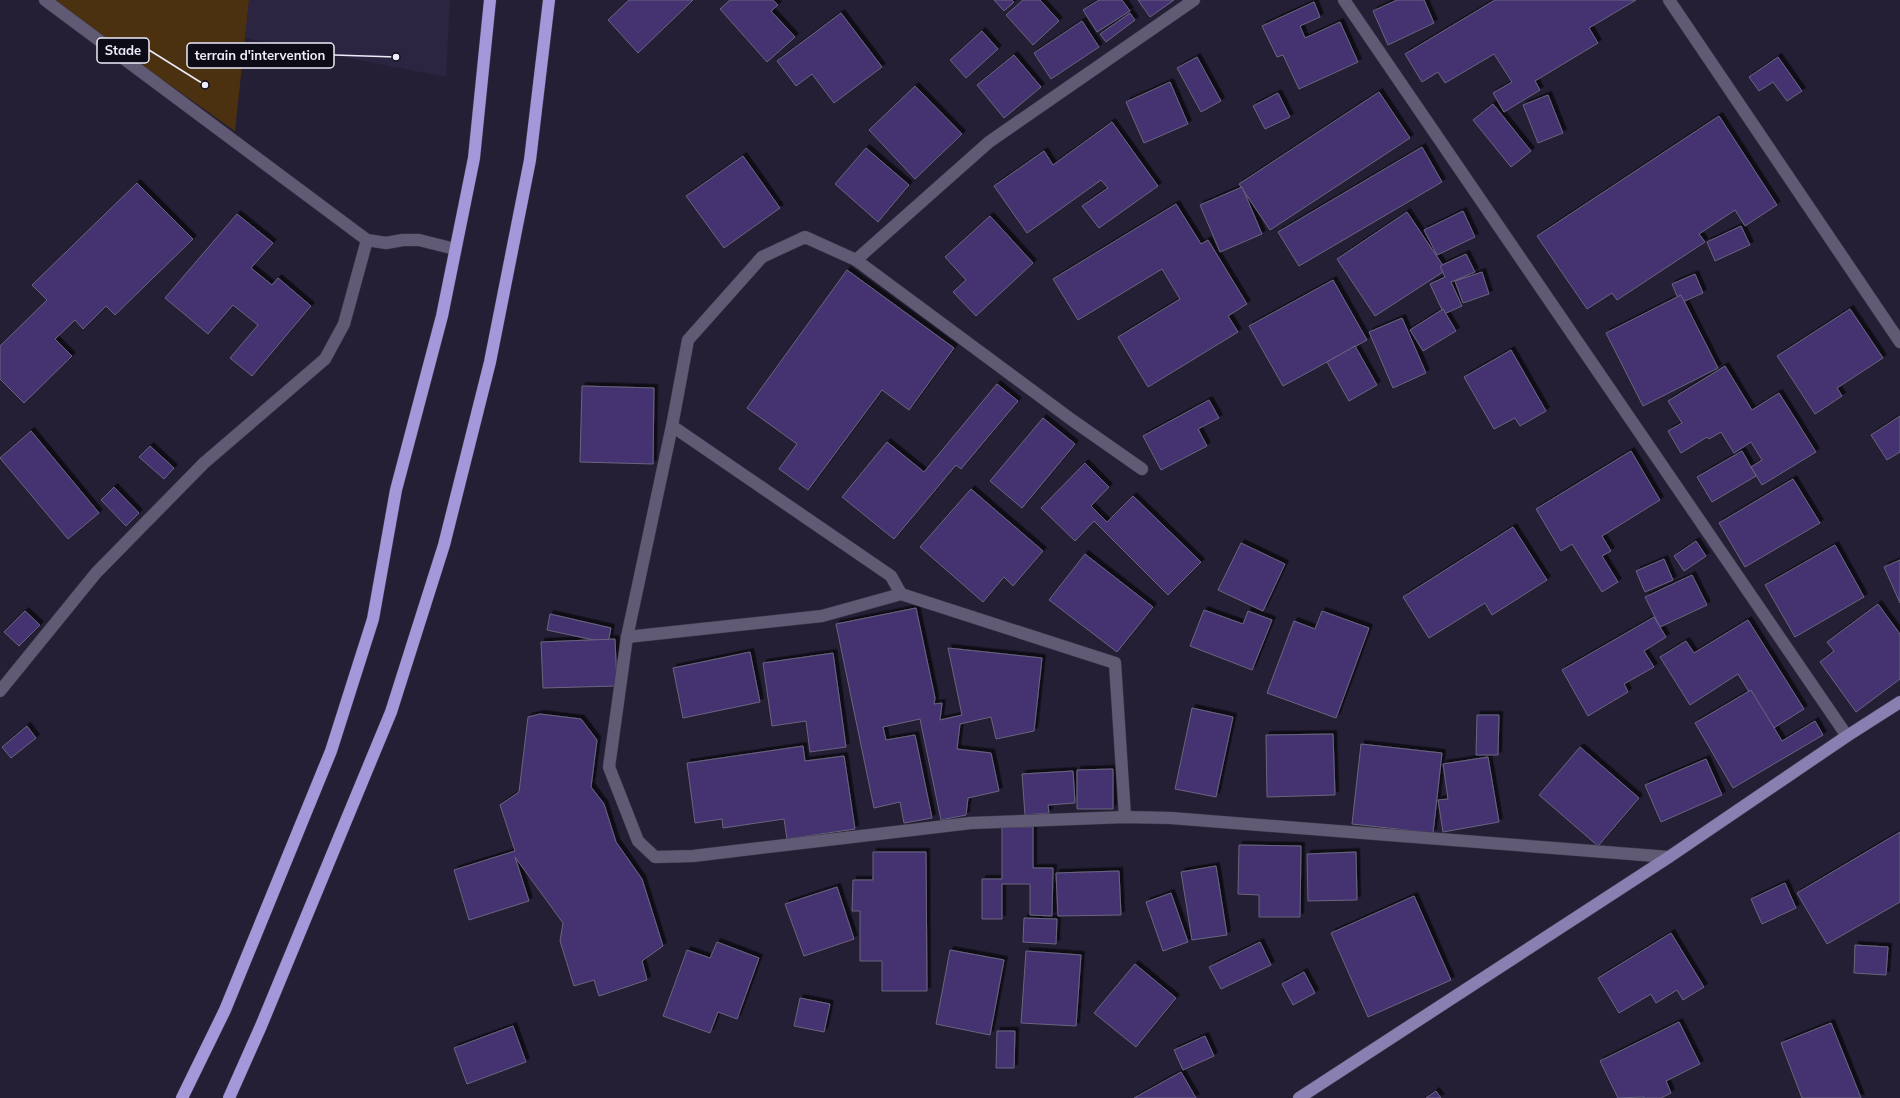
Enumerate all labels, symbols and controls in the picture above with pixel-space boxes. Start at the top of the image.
callout: Stade [97,38,149,63]
text: Stade [105,42,141,58]
callout: terrain d'intervention [187,43,334,68]
text: terrain d'intervention [195,47,325,63]

